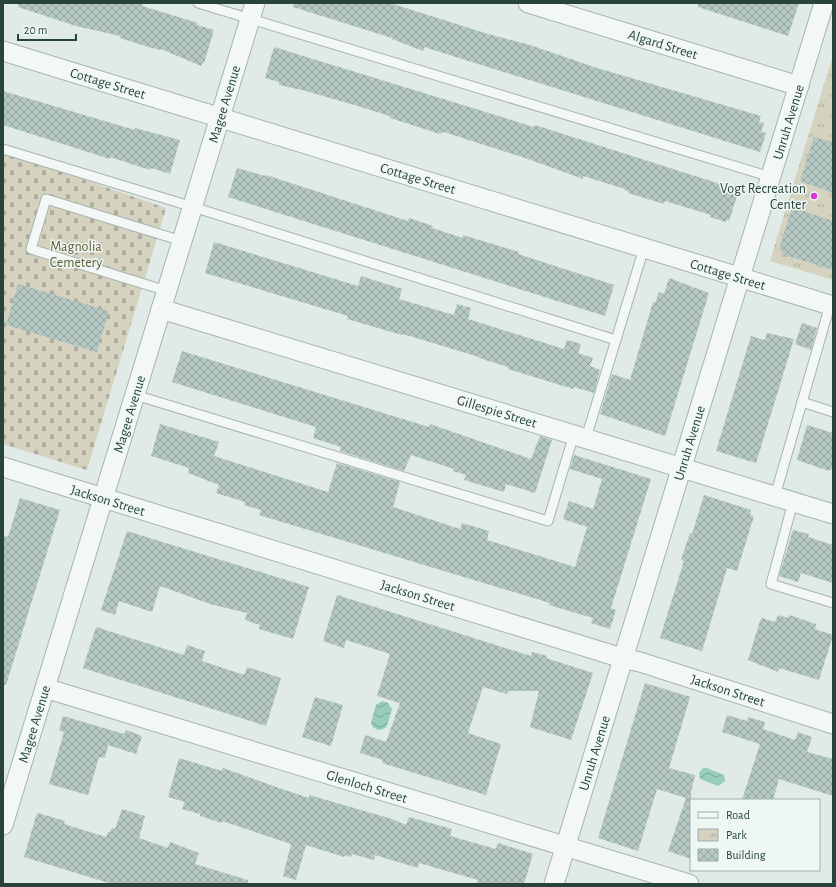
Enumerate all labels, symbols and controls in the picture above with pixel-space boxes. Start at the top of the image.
scale bar [18,16,76,42]
text: 20 m [24,24,47,36]
street label: Algard Street [626,28,699,62]
street label: Magee Avenue [207,64,243,145]
street label: Cottage Street [68,66,147,102]
street label: Unruh Avenue [771,83,807,161]
street label: Cottage Street [378,161,457,197]
place label: Vogt Recreation Center [720,182,806,212]
marker: Vogt Recreation Center [809,191,819,201]
park label: Magnolia Cemetery [50,240,102,270]
street label: Cottage Street [688,257,767,293]
street label: Magee Avenue [112,374,148,455]
street label: Gillespie Street [455,393,539,431]
street label: Unruh Avenue [672,404,708,482]
street label: Jackson Street [69,483,147,519]
street label: Jackson Street [379,578,457,614]
street label: Jackson Street [689,672,767,710]
street label: Magee Avenue [17,684,53,765]
street label: Unruh Avenue [577,714,613,792]
street label: Glenloch Street [325,768,409,806]
legend [690,799,820,871]
text: Road [726,809,750,821]
text: Park [726,829,747,841]
text: Building [726,849,766,861]

